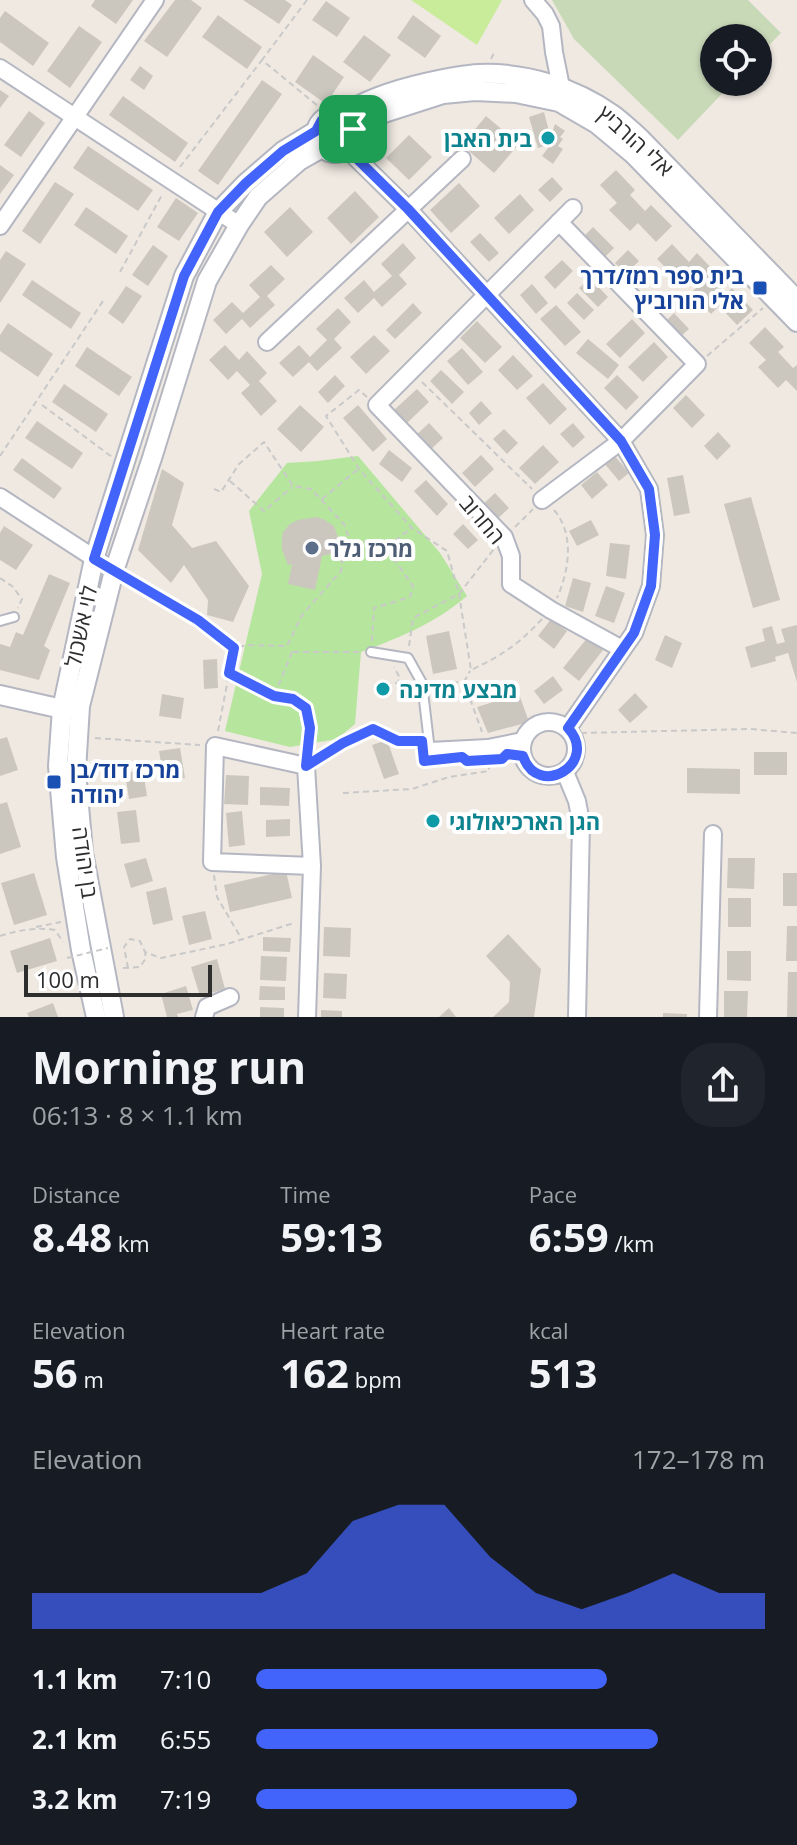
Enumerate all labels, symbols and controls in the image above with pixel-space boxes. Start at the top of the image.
map controls [700,24,772,96]
button: locate [700,24,772,96]
pin [319,95,387,163]
street label: אלי הורביץ [592,98,680,182]
icon: arrive [331,107,375,151]
place label: בית האבן [444,123,532,153]
marker: בית האבן [539,129,557,147]
place label: בית ספר רמז/דרך אלי הורוביץ [580,260,744,315]
marker: בית ספר רמז/דרך אלי הורוביץ [751,279,769,297]
street label: החרוב [454,488,512,550]
place label: מרכז גלר [328,533,413,563]
marker: מרכז גלר [303,539,321,557]
street label: לוי אשכול [57,582,103,670]
place label: מבצע מדינה [399,674,518,704]
marker: מבצע מדינה [374,680,392,698]
place label: מרכז דוד/בן יהודה [70,754,180,809]
marker: מרכז דוד/בן יהודה [45,773,63,791]
place label: הגן הארכיאולוגי [449,806,600,836]
marker: הגן הארכיאולוגי [424,812,442,830]
street label: בן יהודה [66,824,106,900]
scale bar [24,961,212,997]
text: 100 m [36,964,100,994]
text: Morning run [32,1037,306,1097]
button: share [681,1043,765,1127]
text: 06:13 · 8 × 1.1 km [32,1097,243,1133]
text: Distance [32,1179,120,1209]
text: Time [280,1179,331,1209]
text: Pace [529,1179,577,1209]
text: 8.48 [32,1209,112,1264]
text: 59:13 [280,1209,383,1264]
text: 6:59 [529,1209,609,1264]
text: km [112,1228,150,1258]
text: /km [609,1228,654,1258]
text: Elevation [32,1315,125,1345]
text: Heart rate [280,1315,385,1345]
text: kcal [529,1315,569,1345]
text: 56 [32,1345,78,1400]
text: 162 [280,1345,349,1400]
text: 513 [529,1345,597,1400]
text: m [78,1364,104,1394]
text: bpm [349,1364,402,1394]
text: Elevation [32,1441,142,1477]
text: 172–178 m [632,1441,765,1477]
text: 1.1 km [32,1661,118,1697]
text: 7:10 [160,1661,211,1697]
text: 2.1 km [32,1721,118,1757]
text: 6:55 [160,1721,211,1757]
text: 3.2 km [32,1781,118,1817]
text: 7:19 [160,1781,211,1817]

